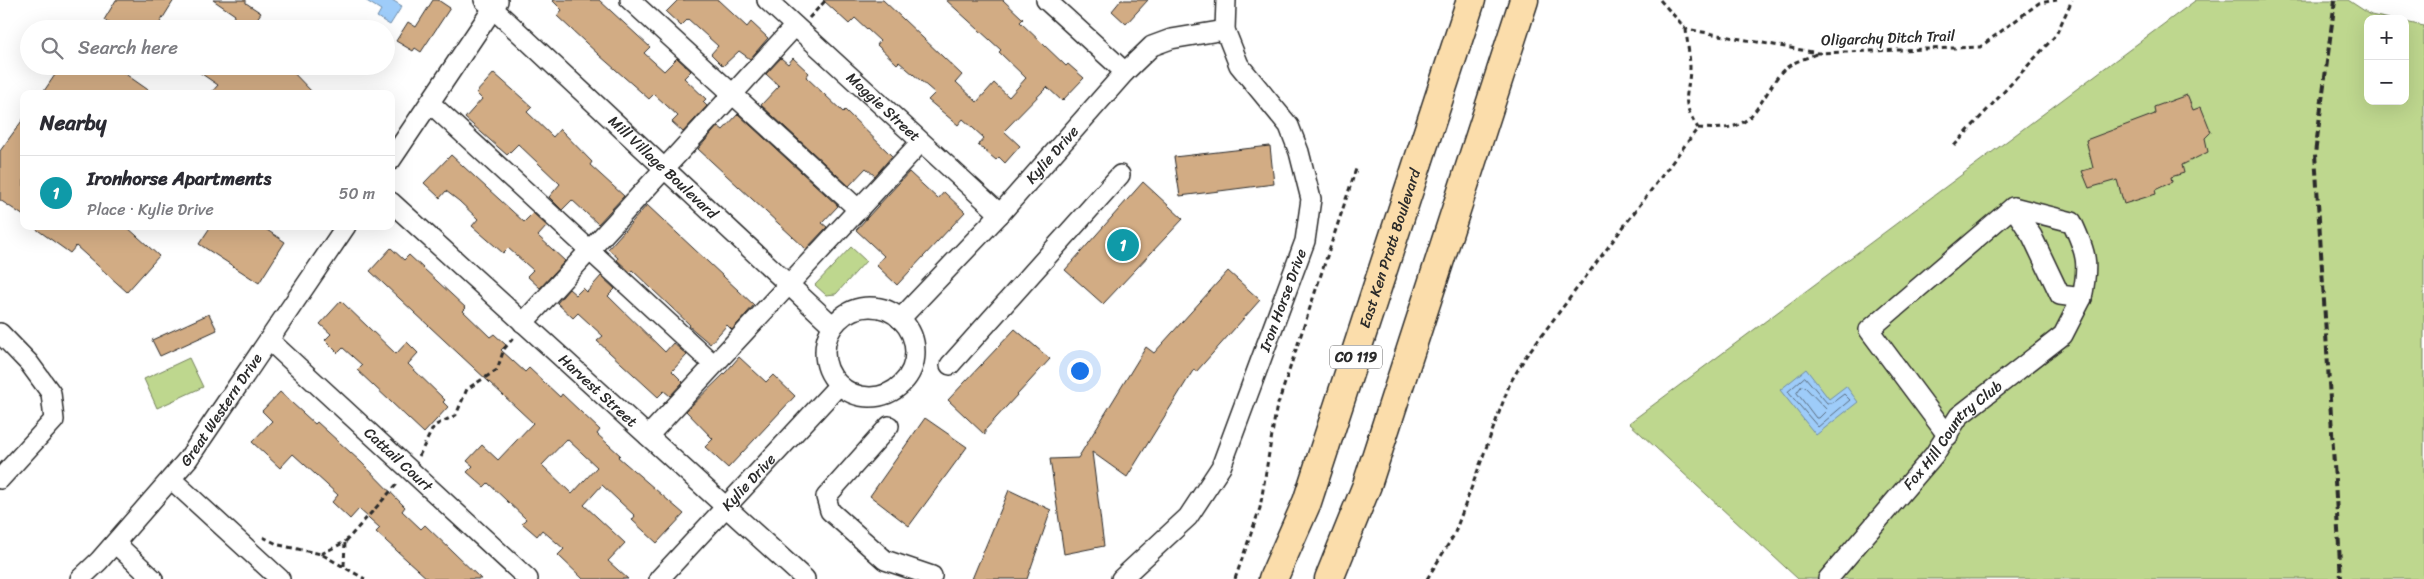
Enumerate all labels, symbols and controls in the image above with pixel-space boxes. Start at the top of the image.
map controls [2364,15,2409,105]
button: + [2364,15,2409,60]
search box [20,20,395,75]
street label: Oligarchy Ditch Trail [1821,23,1956,53]
text: Search here [78,31,178,64]
icon: search [38,34,66,62]
button: − [2364,60,2409,105]
street label: Maggie Street [840,66,927,148]
text: Nearby [40,104,106,142]
street label: Mill Village Boulevard [602,109,725,226]
street label: Kylie Drive [1019,119,1086,190]
text: Ironhorse Apartments [87,162,271,195]
street label: East Ken Pratt Boulevard [1352,164,1428,331]
text: 1 [53,179,59,208]
text: 50 m [339,179,375,208]
text: Place · Kylie Drive [87,195,214,224]
pin: 1 [1107,226,1139,264]
street label: Iron Horse Drive [1252,245,1314,356]
road number: CO 119 [1330,346,1382,368]
street label: Harvest Street [552,347,644,434]
street label: Great Western Drive [174,348,269,473]
your location [1067,358,1093,384]
street label: Fox Hill Country Club [1896,374,2008,496]
street label: Cattail Court [358,421,440,499]
street label: Kylie Drive [715,447,783,517]

